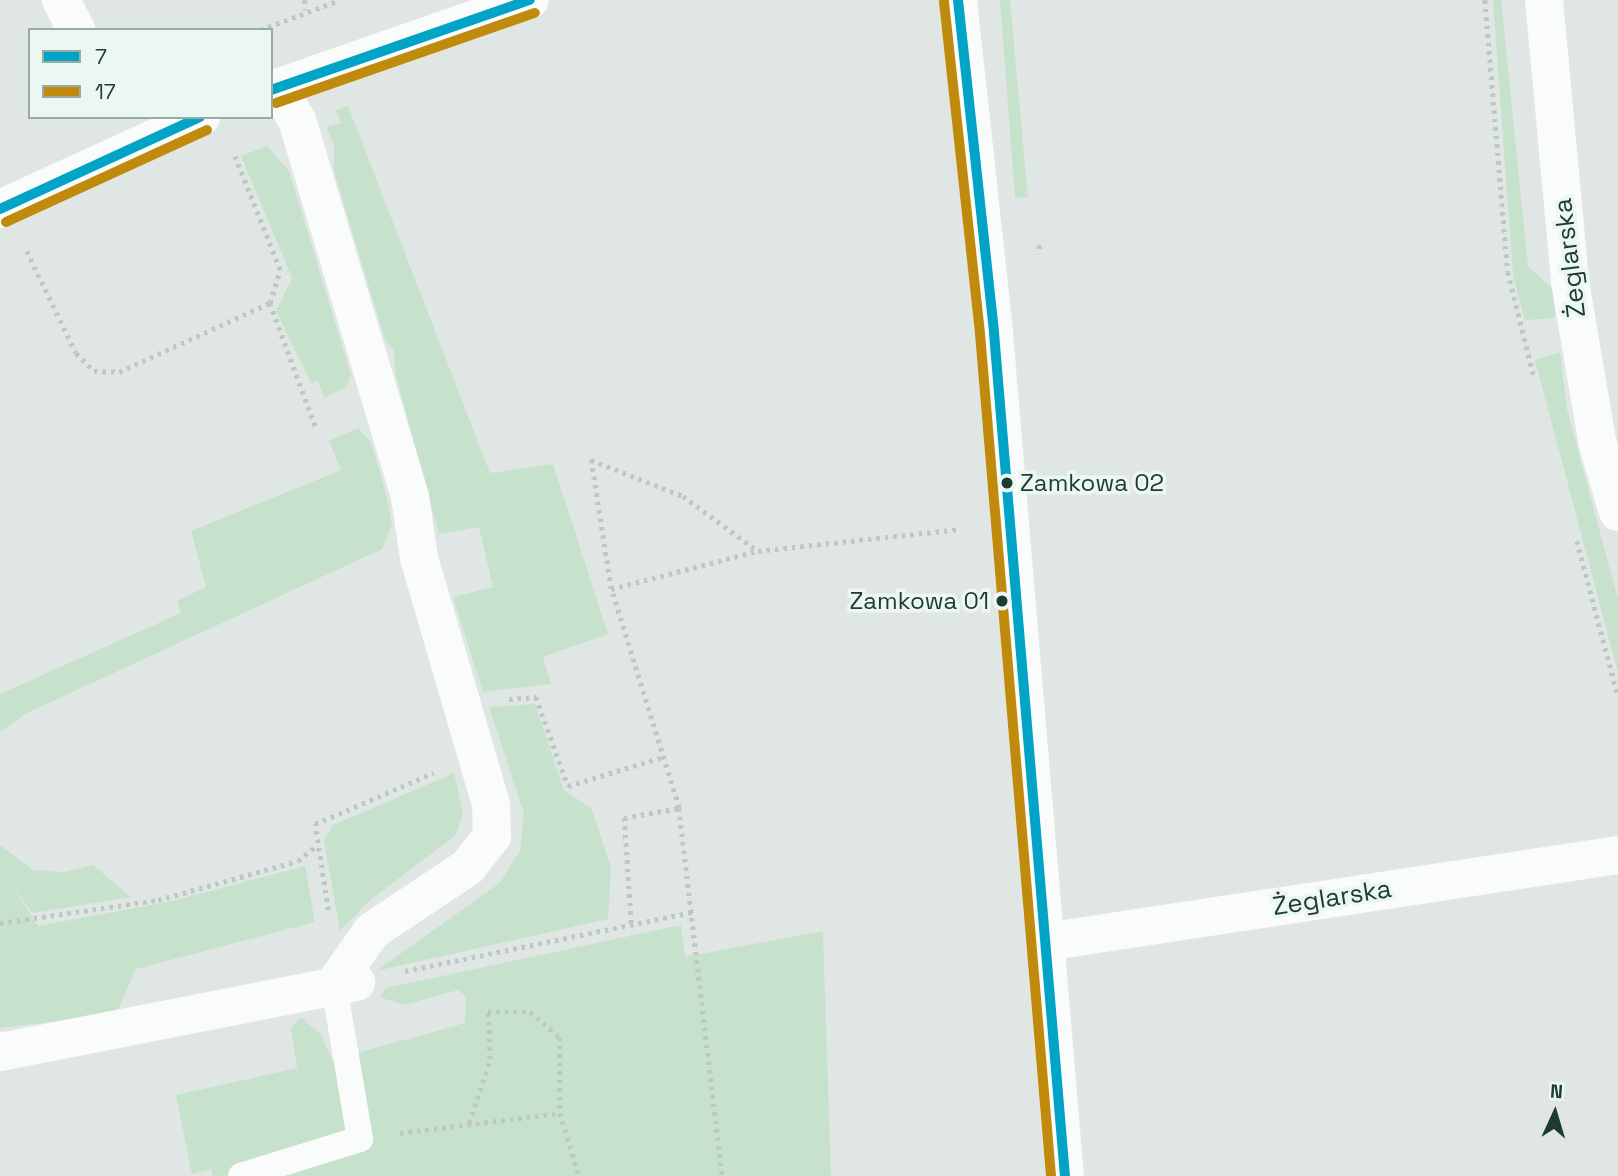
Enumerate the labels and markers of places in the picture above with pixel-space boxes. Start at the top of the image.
place label: Zamkowa 02 [1020,469,1164,497]
marker: Zamkowa 02 [1000,476,1014,490]
place label: Zamkowa 01 [849,587,989,615]
marker: Zamkowa 01 [995,594,1009,608]

